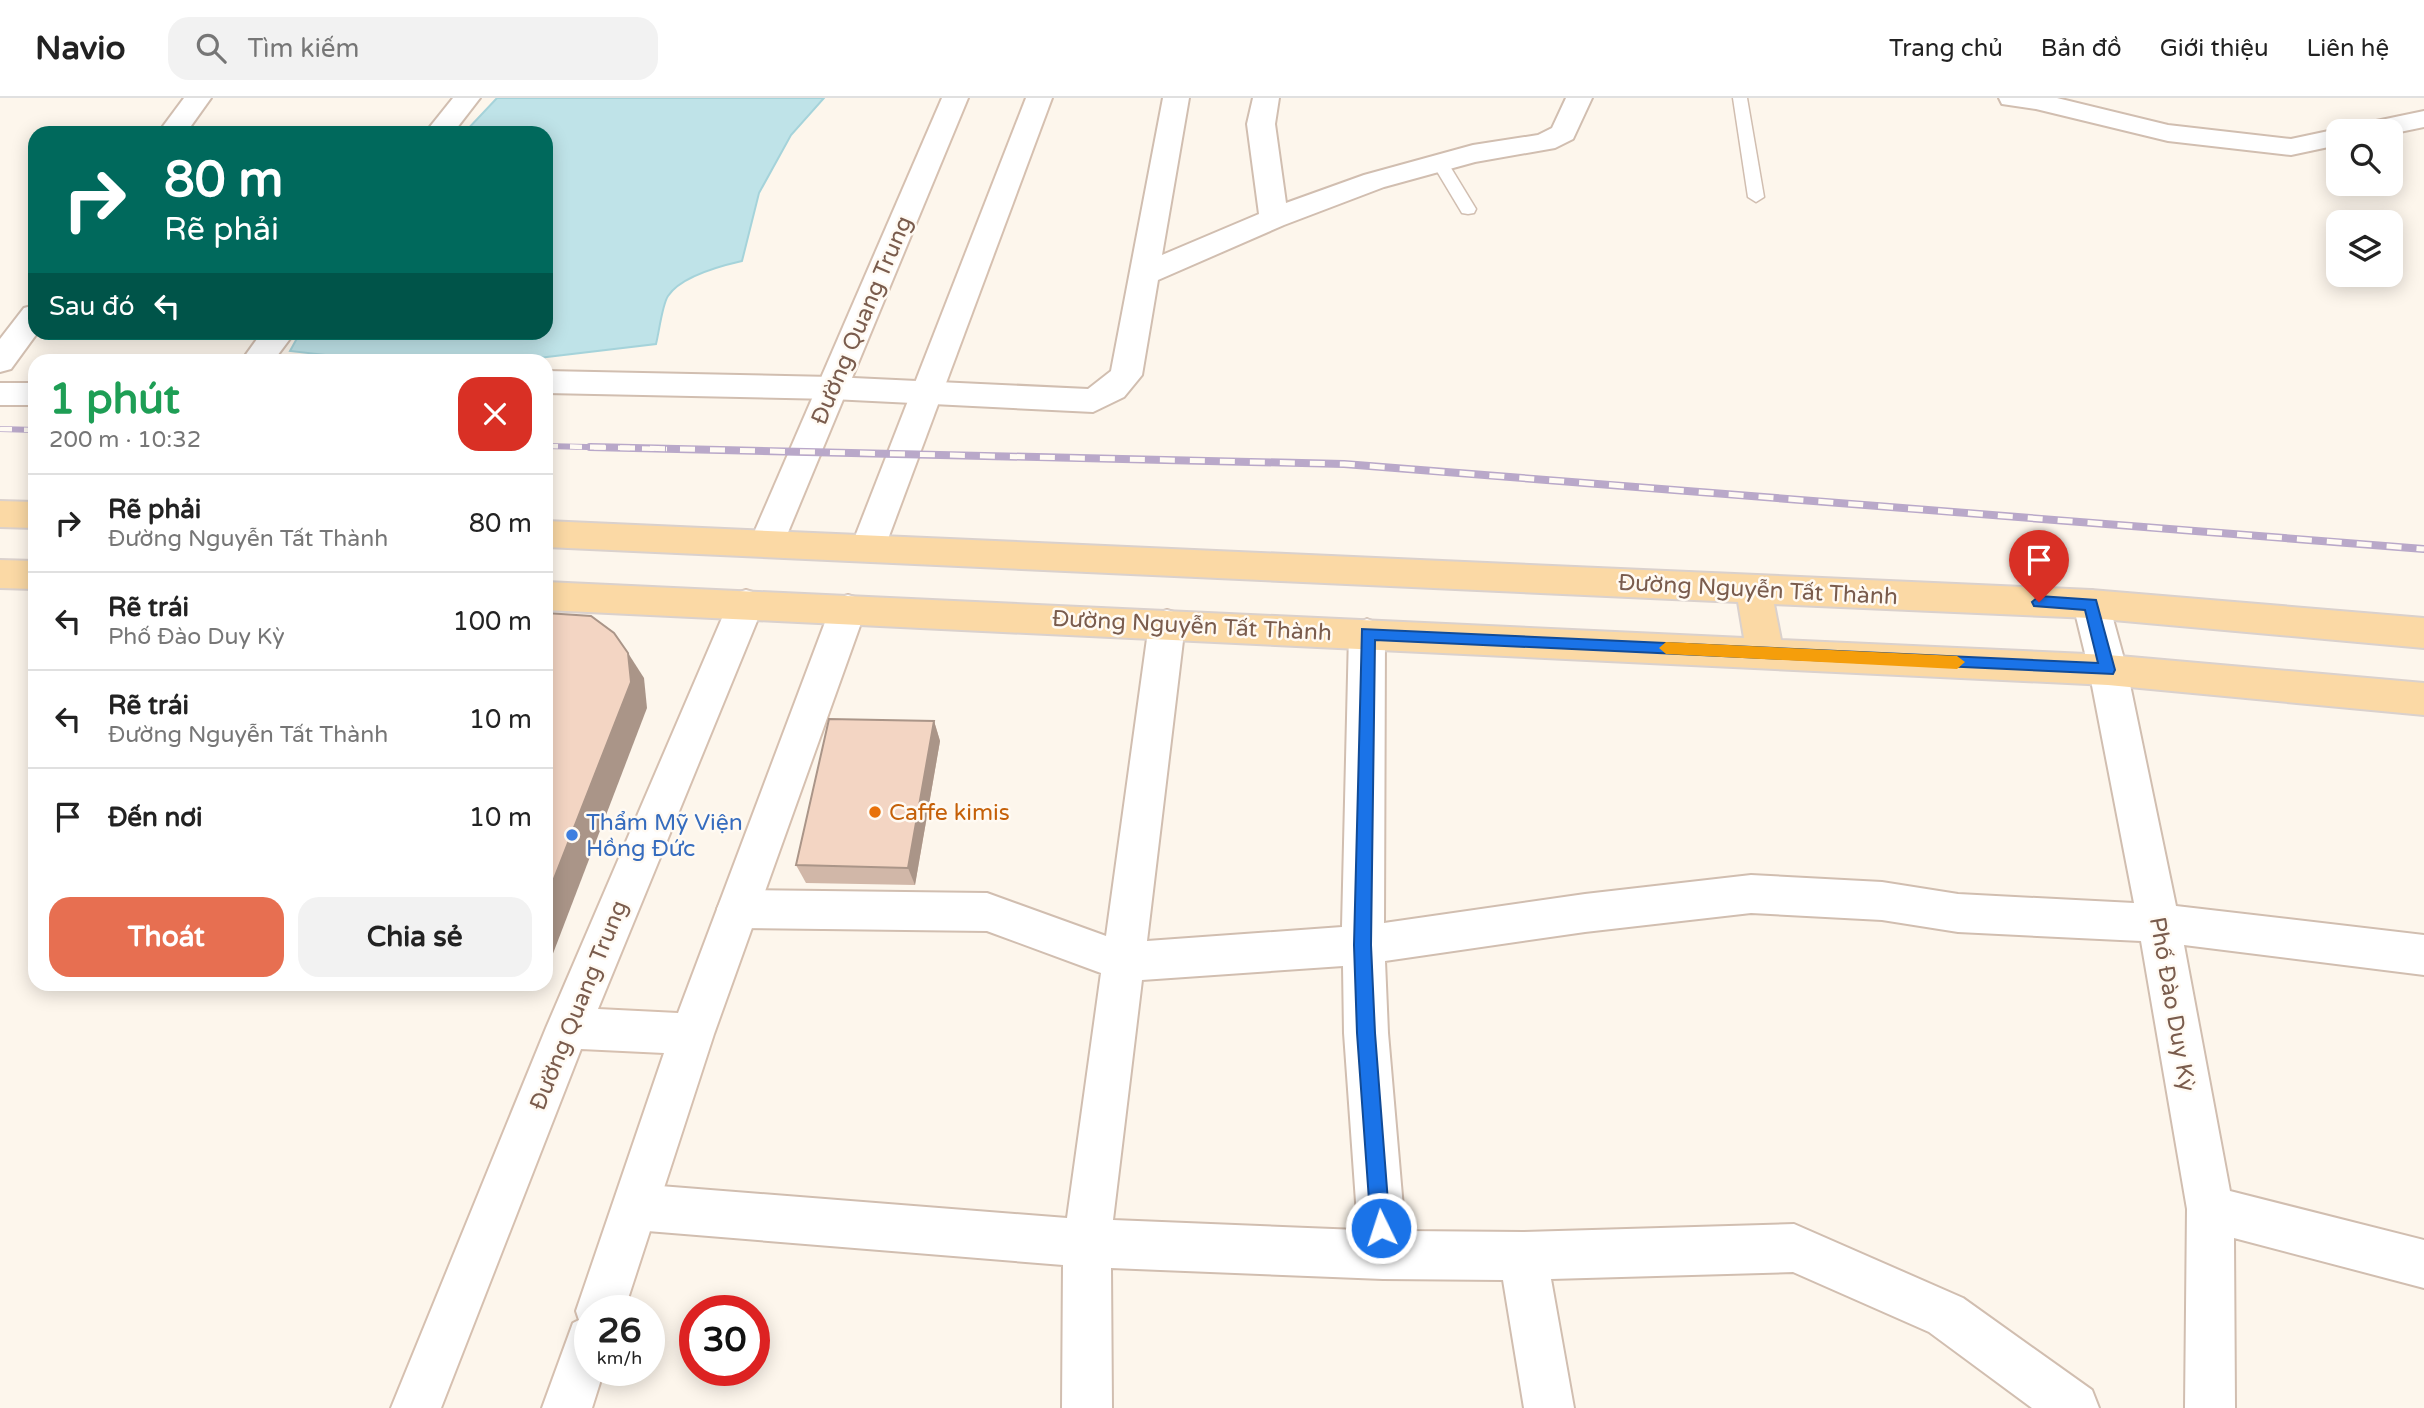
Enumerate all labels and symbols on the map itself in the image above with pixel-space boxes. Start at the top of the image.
street label: Đường Quang Trung [805,212,919,429]
pin [2009,530,2069,602]
street label: Đường Nguyễn Tất Thành [1617,569,1899,611]
street label: Đường Nguyễn Tất Thành [1051,605,1333,647]
place label: Caffe kimis [889,799,1010,827]
marker: Caffe kimis [867,804,883,820]
place label: Thẩm Mỹ Viện Hồng Đức [586,809,743,863]
marker: Thẩm Mỹ Viện Hồng Đức [564,827,580,843]
street label: Đường Quang Trung [524,896,634,1114]
street label: Phố Đào Duy Kỳ [2143,915,2201,1094]
position arrow [1344,1191,1418,1265]
speed limit sign: 30 [679,1295,770,1386]

